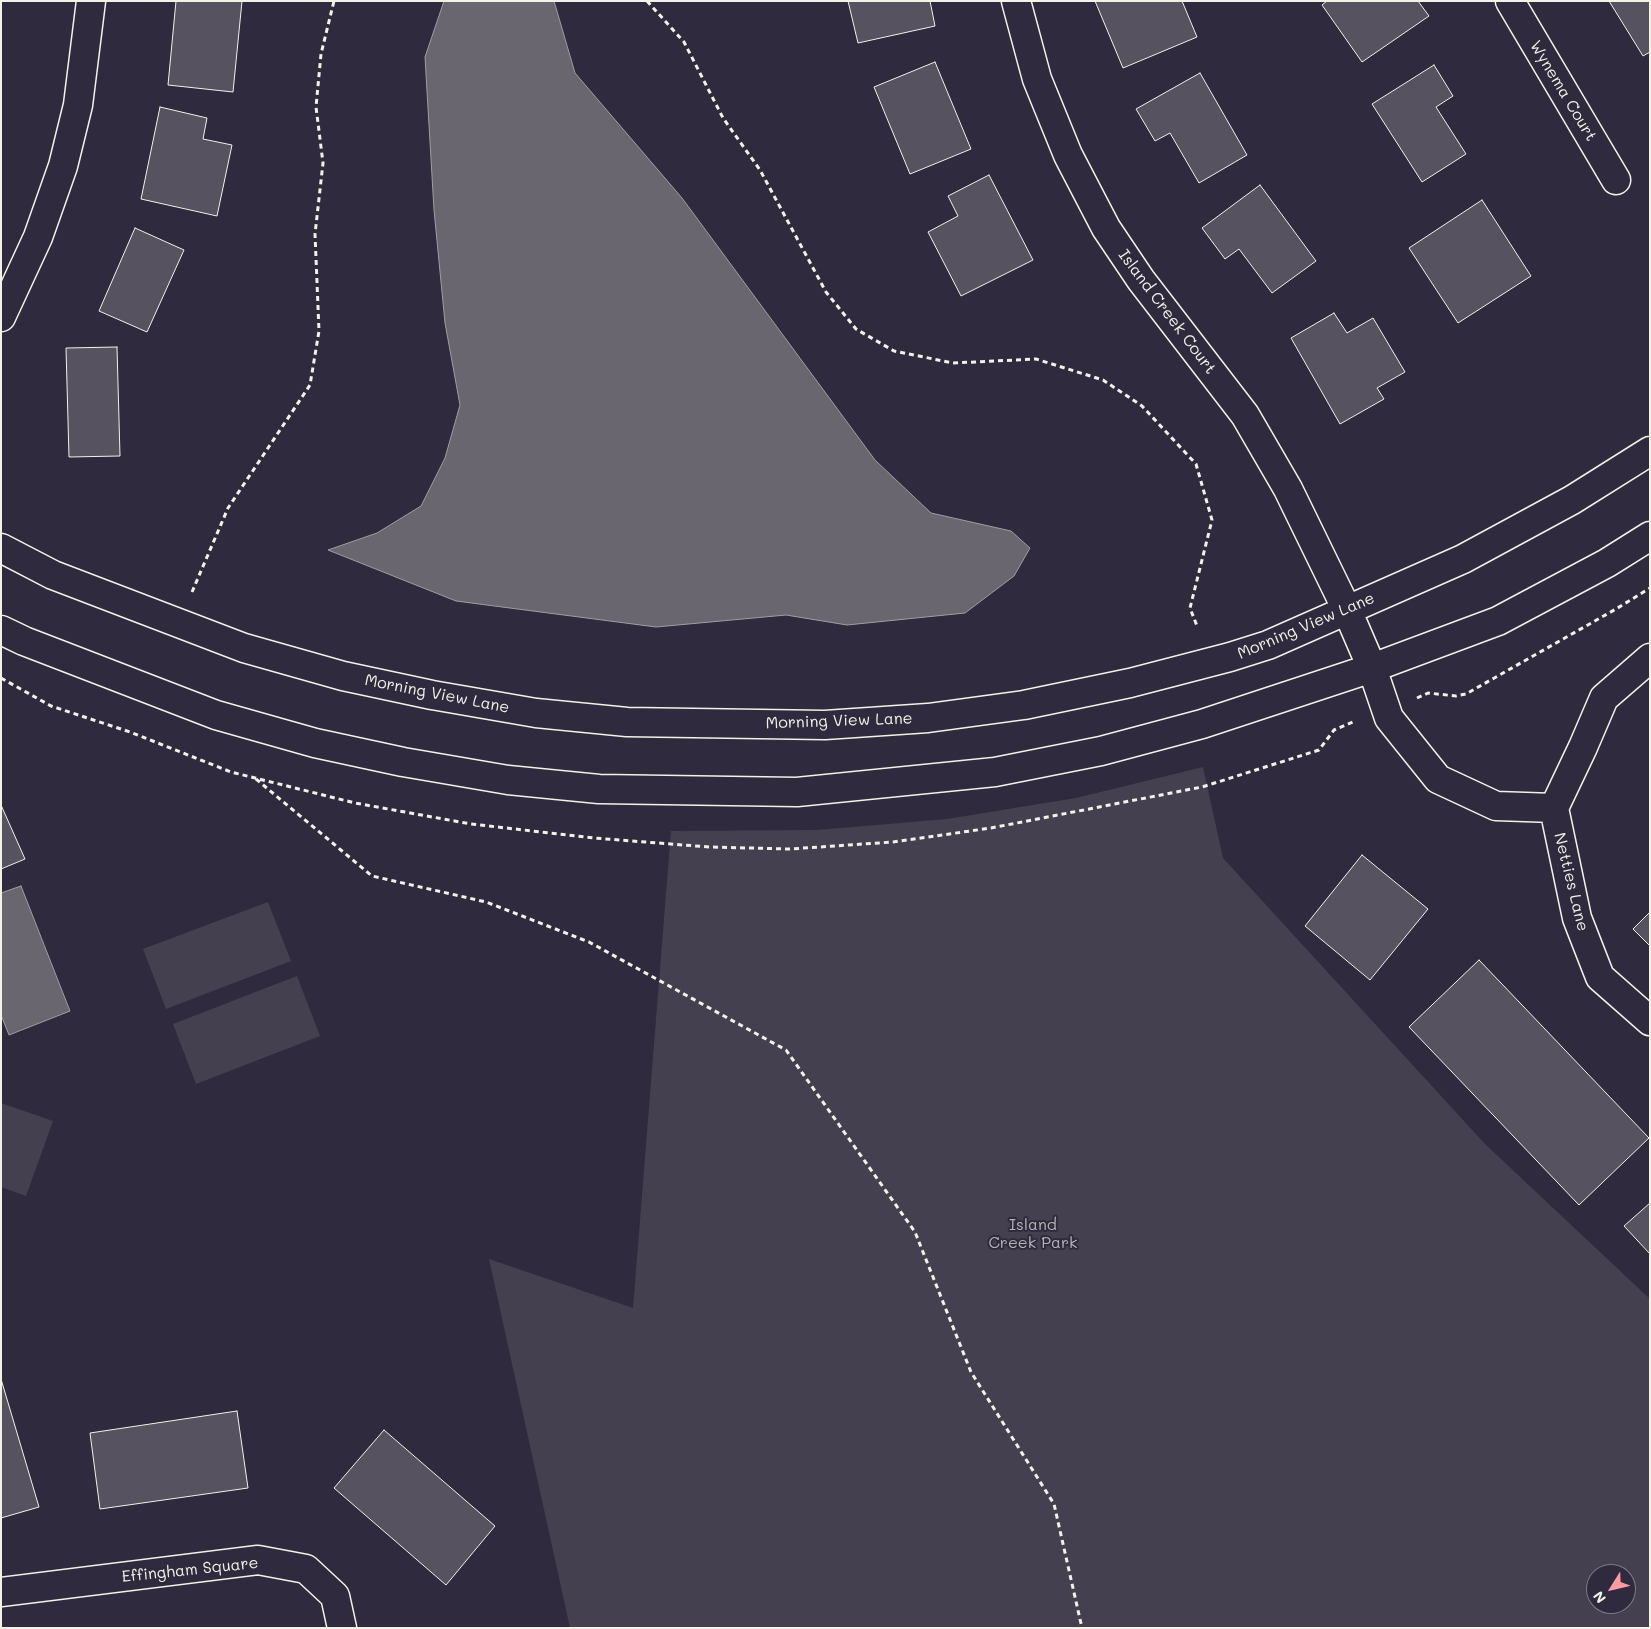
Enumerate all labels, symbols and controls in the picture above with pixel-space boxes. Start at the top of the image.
street label: Wynema Court [1525,37,1601,145]
street label: Island Creek Court [1114,246,1220,378]
street label: Morning View Lane [1235,588,1377,664]
street label: Morning View Lane [363,671,511,717]
street label: Morning View Lane [765,709,913,733]
street label: Netties Lane [1550,831,1592,933]
park label: Island Creek Park [988,1215,1078,1253]
street label: Effingham Square [121,1553,259,1587]
north arrow [1586,1564,1636,1614]
text: N [1588,1588,1610,1607]

